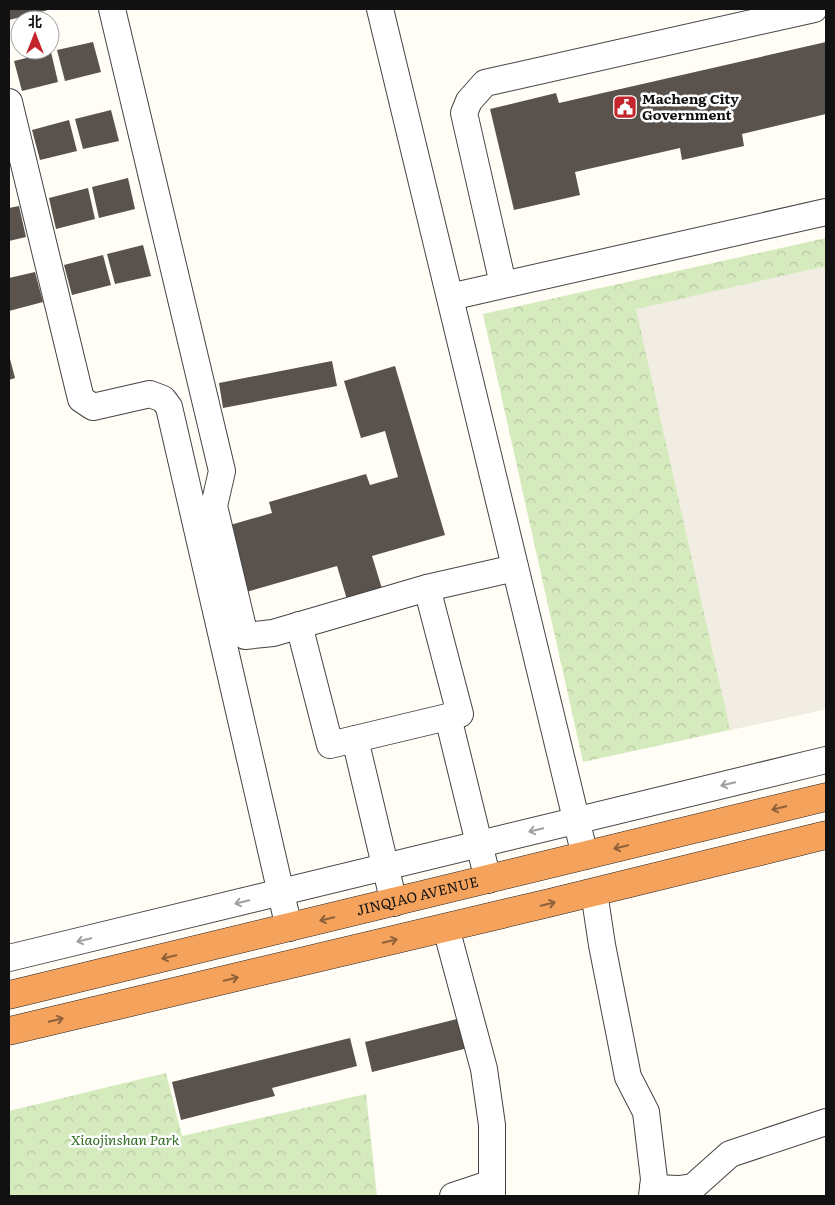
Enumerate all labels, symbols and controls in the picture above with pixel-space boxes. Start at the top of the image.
north arrow [10,10,60,60]
text: 北 [28,11,42,31]
place label: Macheng City Government [642,88,739,124]
public building icon: Macheng City Government [612,94,638,120]
one-way arrow [720,780,736,789]
one-way arrow [771,804,787,813]
one-way arrow [528,826,544,835]
one-way arrow [614,843,630,852]
street label: JINQIAO AVENUE [354,871,480,920]
one-way arrow [234,898,250,907]
one-way arrow [539,899,555,908]
one-way arrow [320,915,336,924]
one-way arrow [76,936,92,945]
one-way arrow [381,936,397,945]
one-way arrow [162,953,178,962]
one-way arrow [223,974,239,983]
one-way arrow [48,1015,64,1024]
park label: Xiaojinshan Park [71,1129,180,1149]

